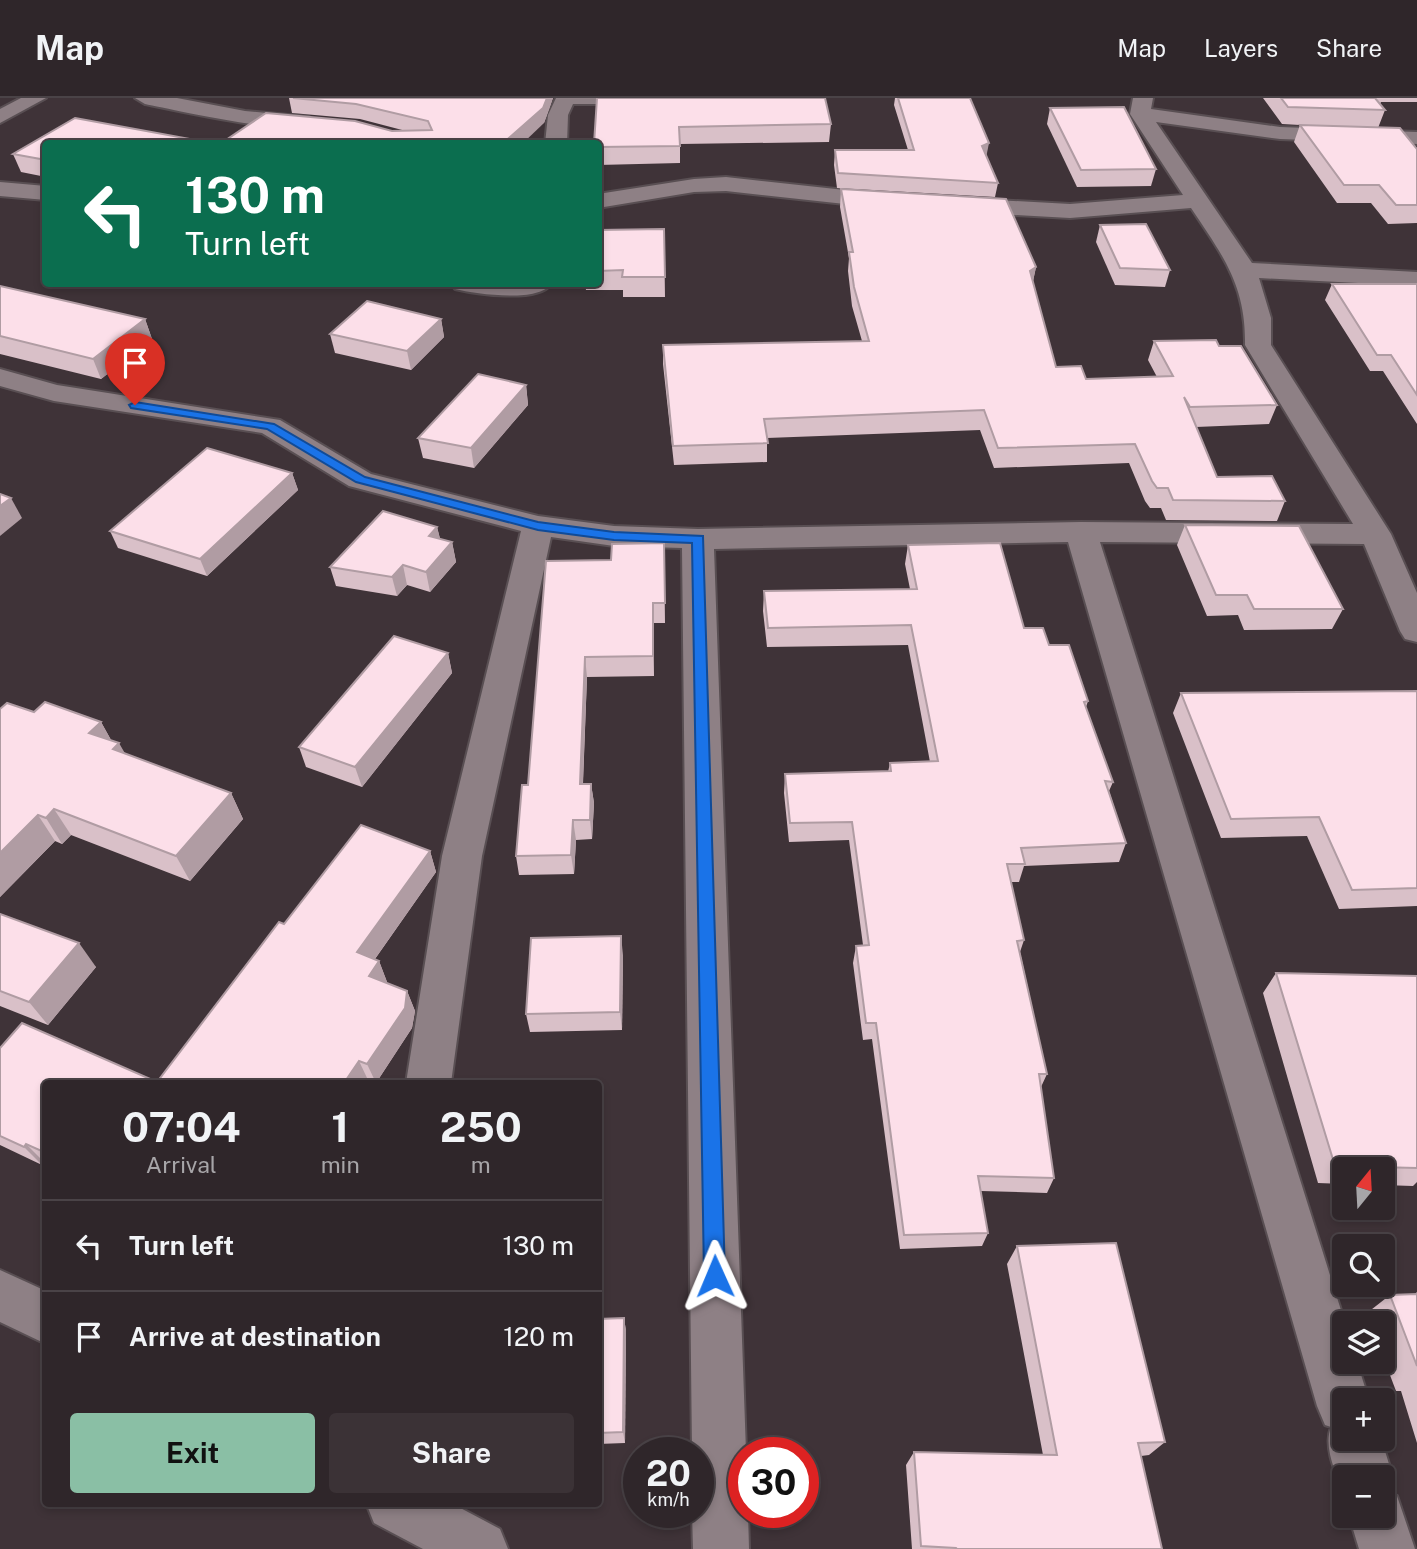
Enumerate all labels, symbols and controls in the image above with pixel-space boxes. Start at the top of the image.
text: Map [35,29,104,67]
text: Map [1117,34,1166,62]
text: Layers [1204,34,1278,62]
text: Share [1316,34,1382,62]
text: 130 m [185,166,325,224]
icon: left [70,168,161,259]
text: Turn left [185,225,310,262]
pin [105,333,165,405]
icon: arrive [116,344,154,382]
text: 07:04 [122,1102,241,1151]
text: 1 [331,1102,349,1151]
text: 250 [440,1102,522,1151]
text: Arrival [146,1151,217,1178]
text: min [321,1151,360,1178]
text: m [471,1151,491,1178]
north arrow [1332,1157,1395,1220]
map controls [1332,1157,1395,1528]
icon: left [70,1227,108,1265]
text: Turn left [129,1230,234,1261]
text: 130 m [502,1230,574,1261]
button: search [1332,1234,1395,1297]
position arrow [678,1239,752,1313]
button: layers [1332,1311,1395,1374]
icon: arrive [70,1318,108,1356]
text: Arrive at destination [129,1321,381,1352]
text: 120 m [503,1321,574,1352]
button: + [1332,1388,1395,1451]
button: Exit [70,1413,315,1493]
button: Share [329,1413,574,1493]
speed limit sign: 30 [728,1437,819,1528]
text: 20 [646,1453,691,1494]
button: − [1332,1465,1395,1528]
text: km/h [647,1489,690,1510]

